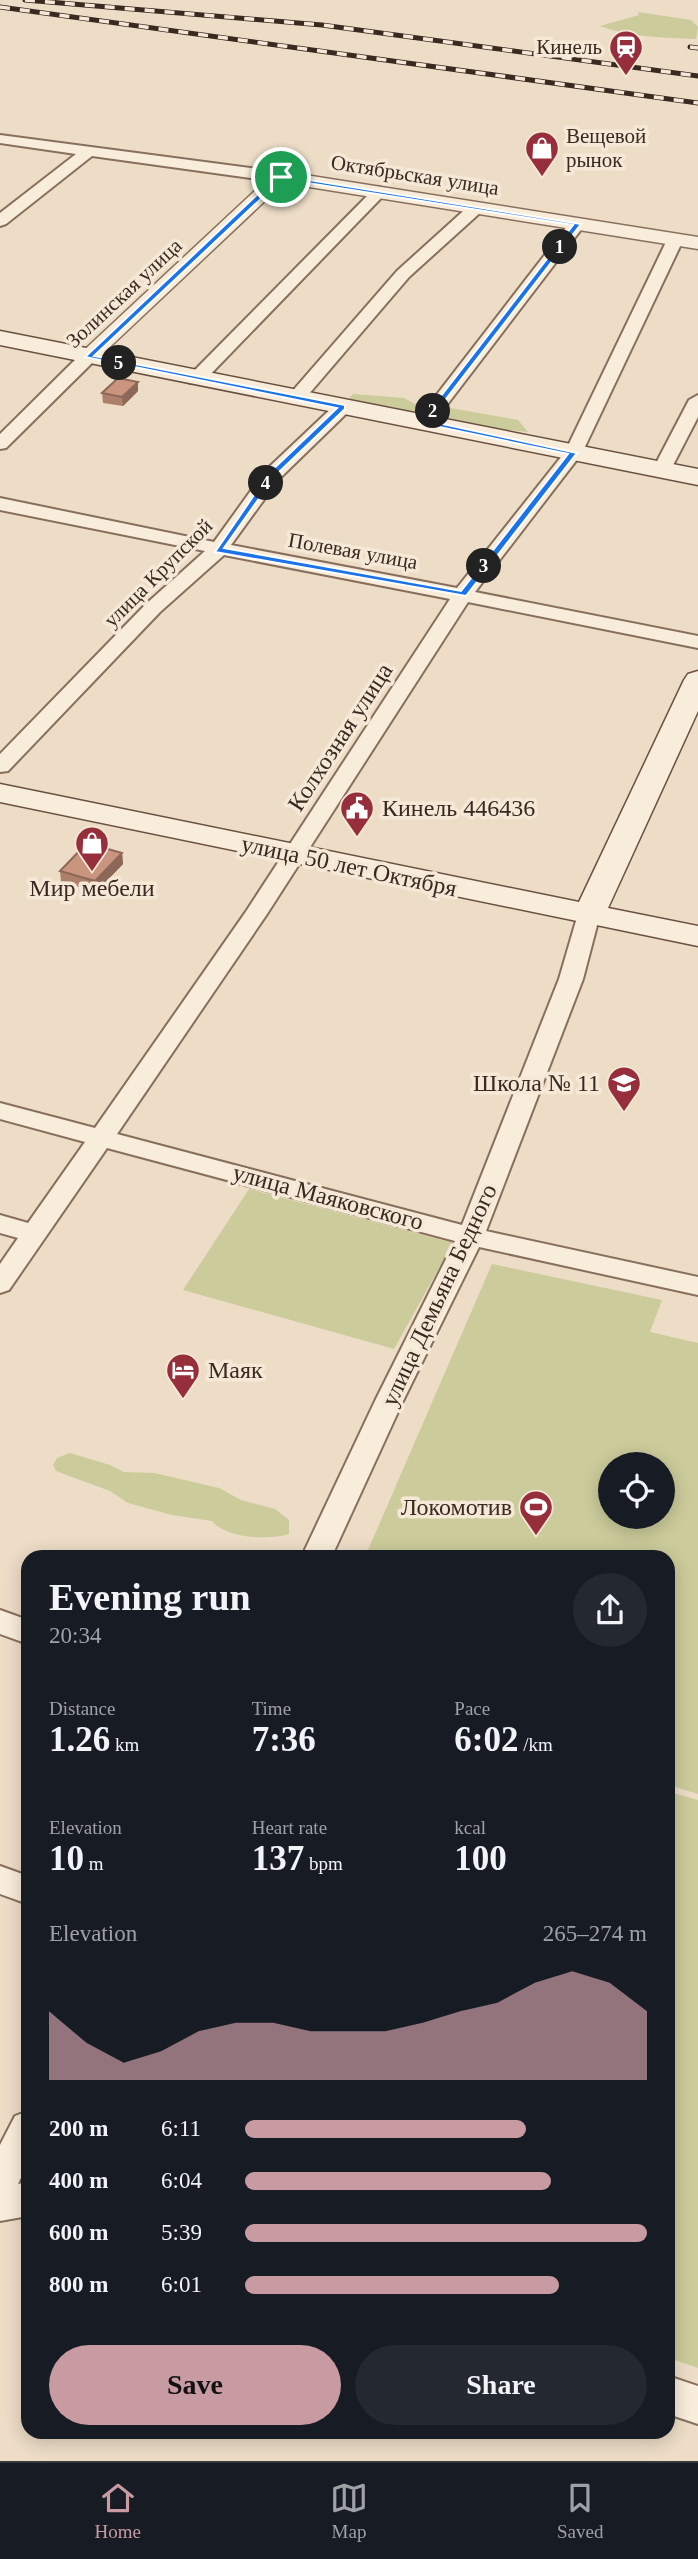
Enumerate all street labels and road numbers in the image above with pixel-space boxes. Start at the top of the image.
street label: Октябрьская улица [329,150,501,200]
street label: Золинская улица [61,233,187,353]
street label: улица Крупской [99,514,217,632]
street label: Полевая улица [286,528,420,574]
street label: Колхозная улица [283,658,398,816]
street label: улица 50 лет Октября [239,830,459,902]
street label: улица Маяковского [230,1159,426,1235]
street label: улица Демьяна Бедного [376,1180,502,1410]

